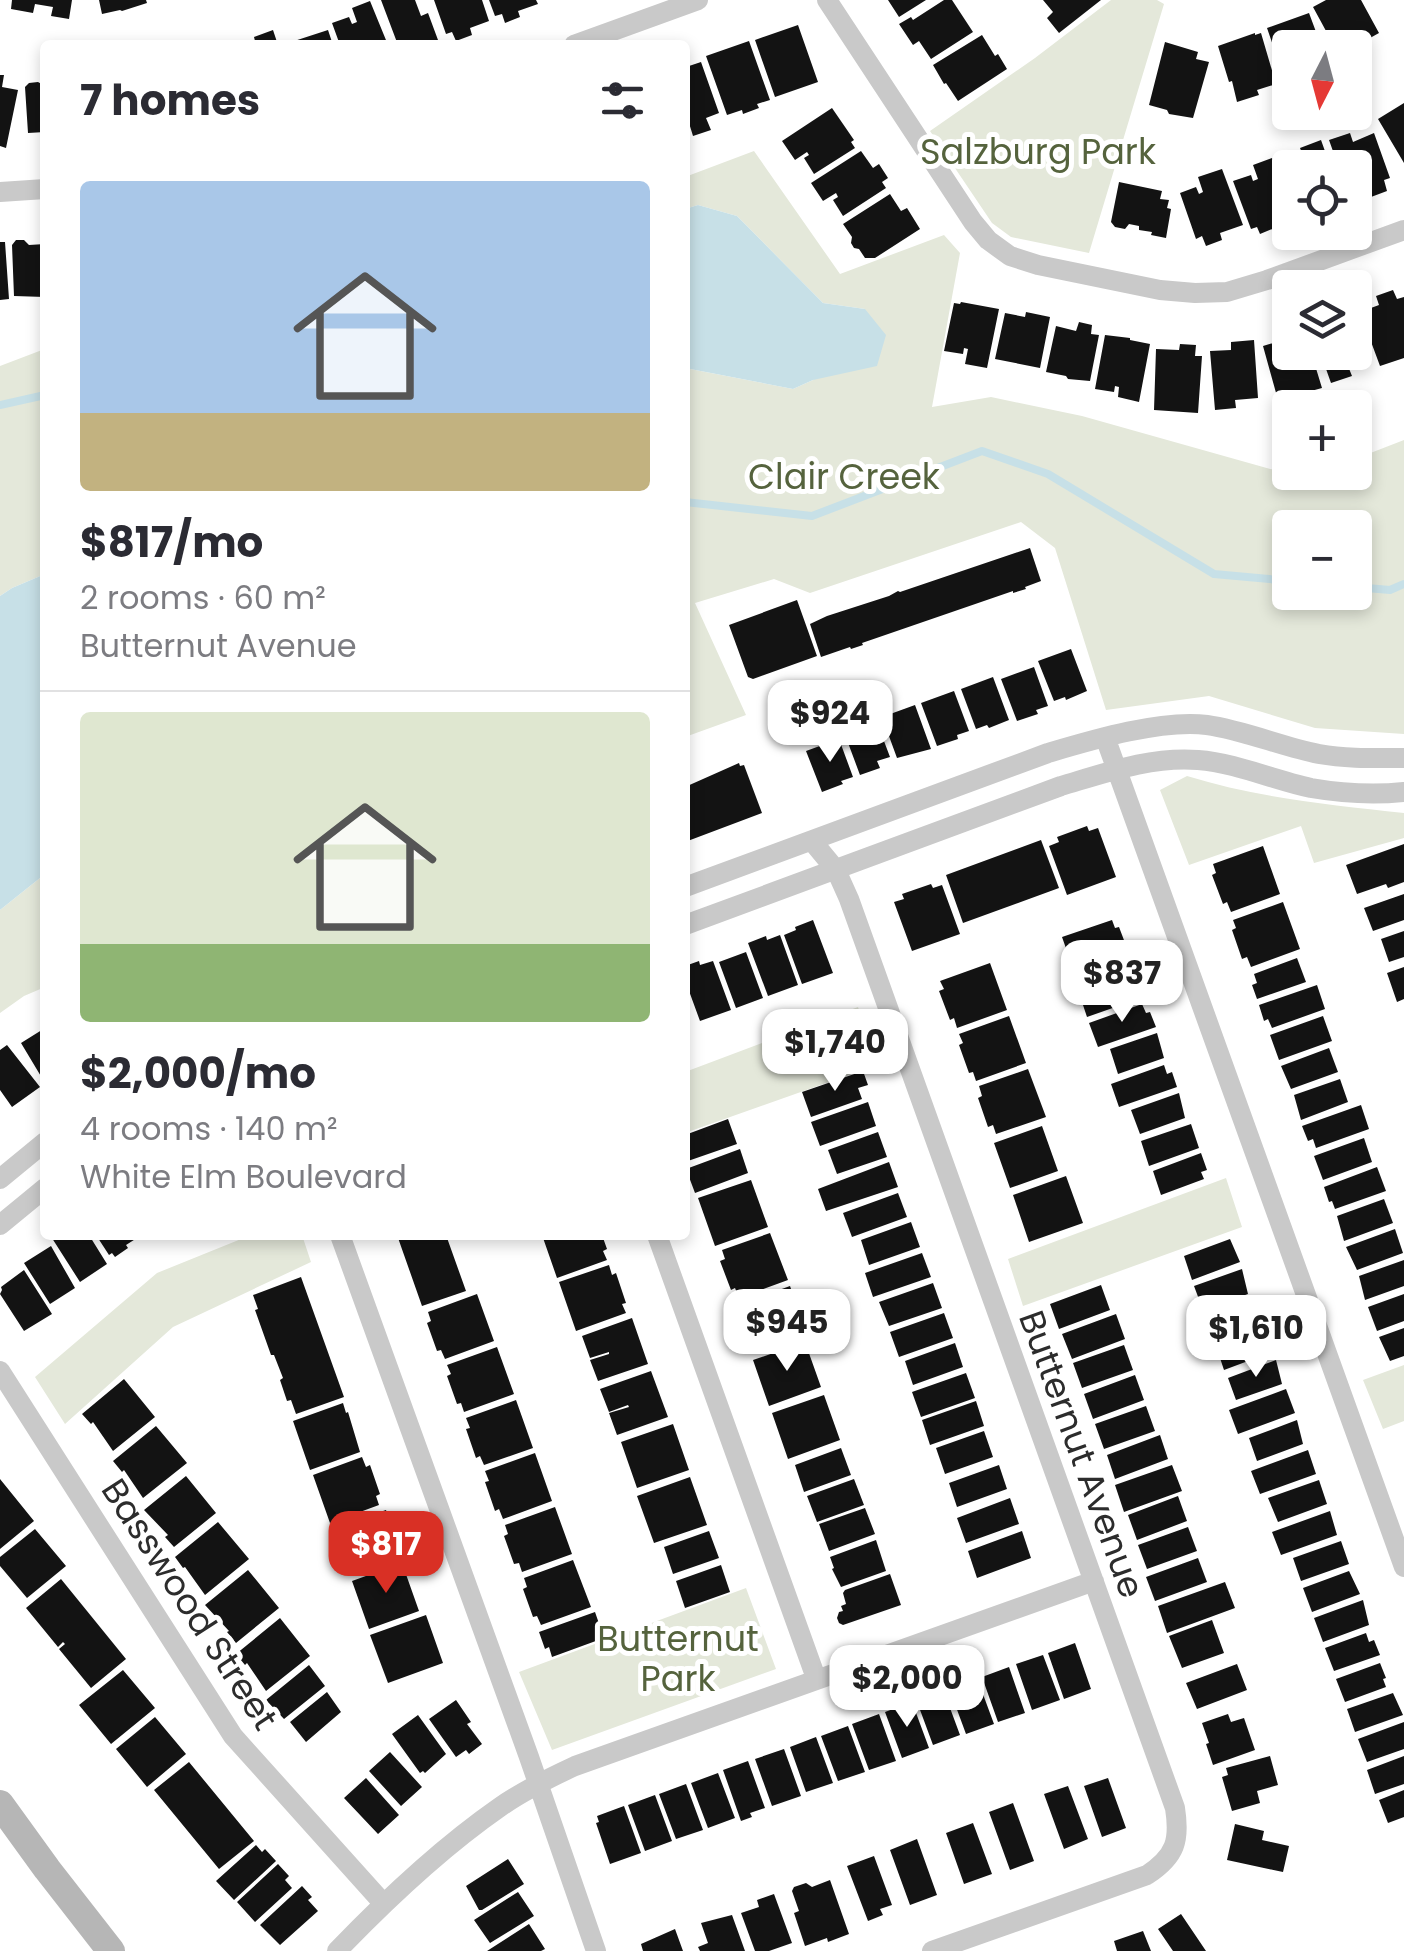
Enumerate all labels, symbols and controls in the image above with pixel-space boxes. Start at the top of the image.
north arrow [1272,30,1372,130]
map controls [1272,30,1372,610]
text: 7 homes [80,71,260,130]
icon: filters [595,73,650,128]
park label: Salzburg Park [920,127,1156,176]
button: locate [1272,150,1372,250]
icon: home [275,246,455,426]
button: layers [1272,270,1372,370]
button: + [1272,390,1372,490]
park label: Clair Creek [748,452,940,501]
button: − [1272,510,1372,610]
text: $817/mo [80,513,263,572]
text: 2 rooms · 60 m² [80,575,326,620]
text: Butternut Avenue [80,623,356,668]
pin: $924 [771,680,889,765]
text: $924 [790,690,870,735]
icon: home [275,777,455,957]
pin: $837 [1063,940,1181,1025]
text: $837 [1083,950,1161,995]
pin: $1,740 [754,1009,916,1094]
text: $1,740 [784,1019,886,1064]
text: $2,000/mo [80,1044,316,1103]
text: 4 rooms · 140 m² [80,1106,338,1151]
text: White Elm Boulevard [80,1154,407,1199]
pin: $945 [728,1289,846,1374]
pin: $1,610 [1175,1295,1337,1380]
text: $945 [745,1299,829,1344]
street label: Butternut Avenue [1007,1304,1157,1604]
text: $1,610 [1208,1305,1304,1350]
street label: Basswood Street [90,1469,290,1739]
pin: $817 [327,1511,445,1596]
text: $817 [351,1521,421,1566]
park label: Butternut Park [597,1614,759,1703]
pin: $2,000 [826,1645,988,1730]
text: $2,000 [851,1655,963,1700]

